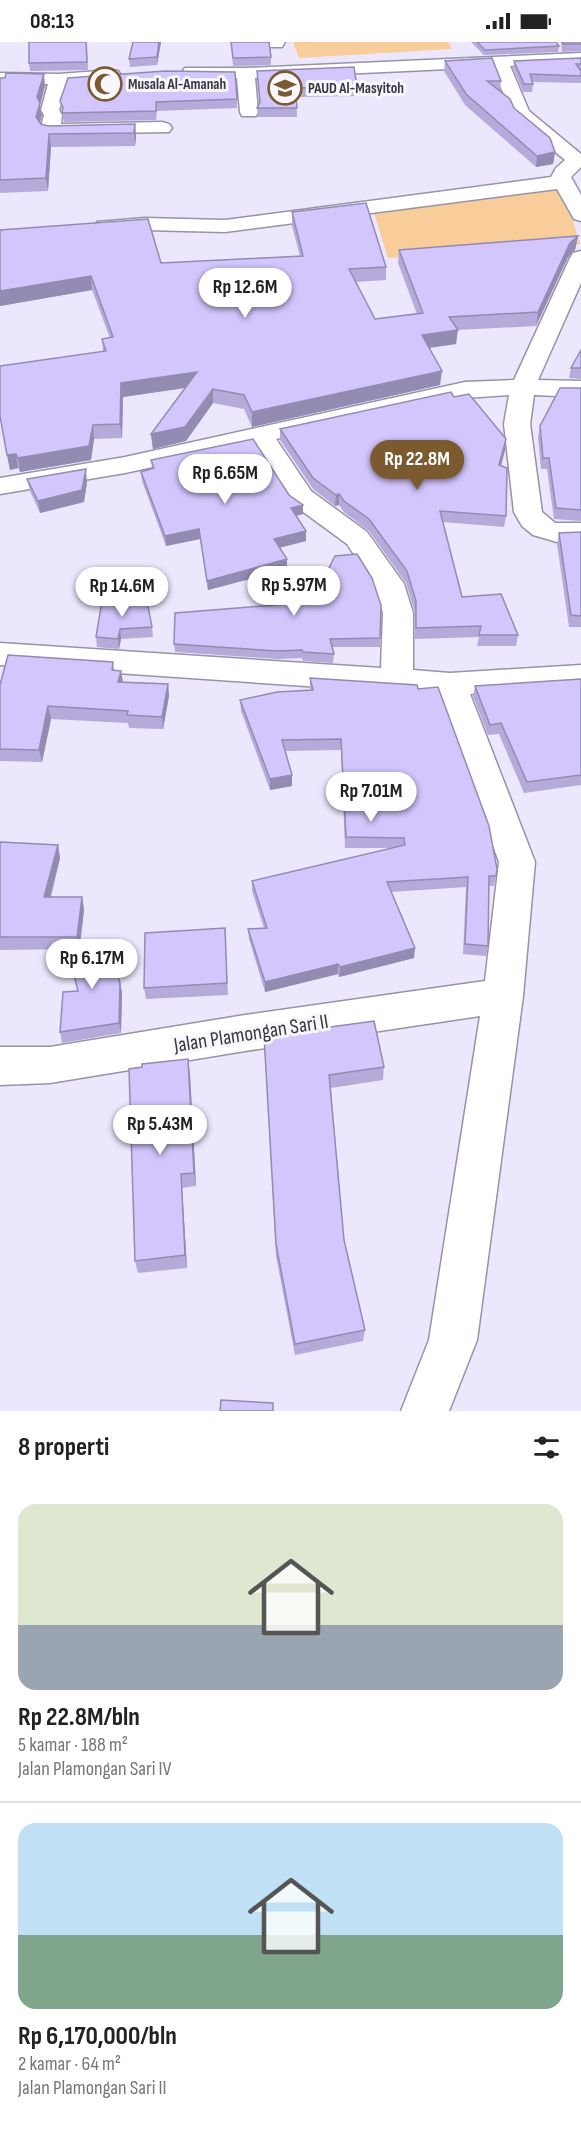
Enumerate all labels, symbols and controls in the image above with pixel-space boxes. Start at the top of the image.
text: 08:13 [30,8,74,35]
mosque icon: Musala Al-Amanah [87,66,123,102]
school or university icon: PAUD Al-Masyitoh [267,70,303,106]
place label: Musala Al-Amanah [128,75,226,94]
place label: PAUD Al-Masyitoh [308,79,404,98]
pin: Rp 12.6M [183,268,307,319]
text: Rp 12.6M [213,275,277,299]
pin: Rp 22.8M [355,440,479,491]
text: Rp 22.8M [384,447,450,471]
pin: Rp 6.65M [163,454,287,505]
text: Rp 6.65M [192,461,258,485]
pin: Rp 5.97M [232,566,356,617]
pin: Rp 14.6M [60,567,184,618]
text: Rp 5.97M [261,573,327,597]
text: Rp 14.6M [89,574,155,598]
pin: Rp 7.01M [309,772,433,823]
text: Rp 7.01M [340,779,402,803]
pin: Rp 6.17M [30,939,154,990]
text: Rp 6.17M [60,946,124,970]
street label: Jalan Plamongan Sari II [171,1009,330,1058]
pin: Rp 5.43M [98,1105,222,1156]
text: Rp 5.43M [127,1112,193,1136]
icon: filters [530,1431,563,1464]
text: 8 properti [18,1432,109,1463]
icon: home [237,1543,345,1651]
text: Rp 22.8M/bln [18,1702,140,1733]
text: 5 kamar · 188 m² [18,1733,128,1757]
text: Jalan Plamongan Sari IV [18,1757,172,1781]
icon: home [237,1862,345,1970]
text: Rp 6,170,000/bln [18,2021,177,2052]
text: 2 kamar · 64 m² [18,2052,121,2076]
text: Jalan Plamongan Sari II [18,2076,167,2100]

